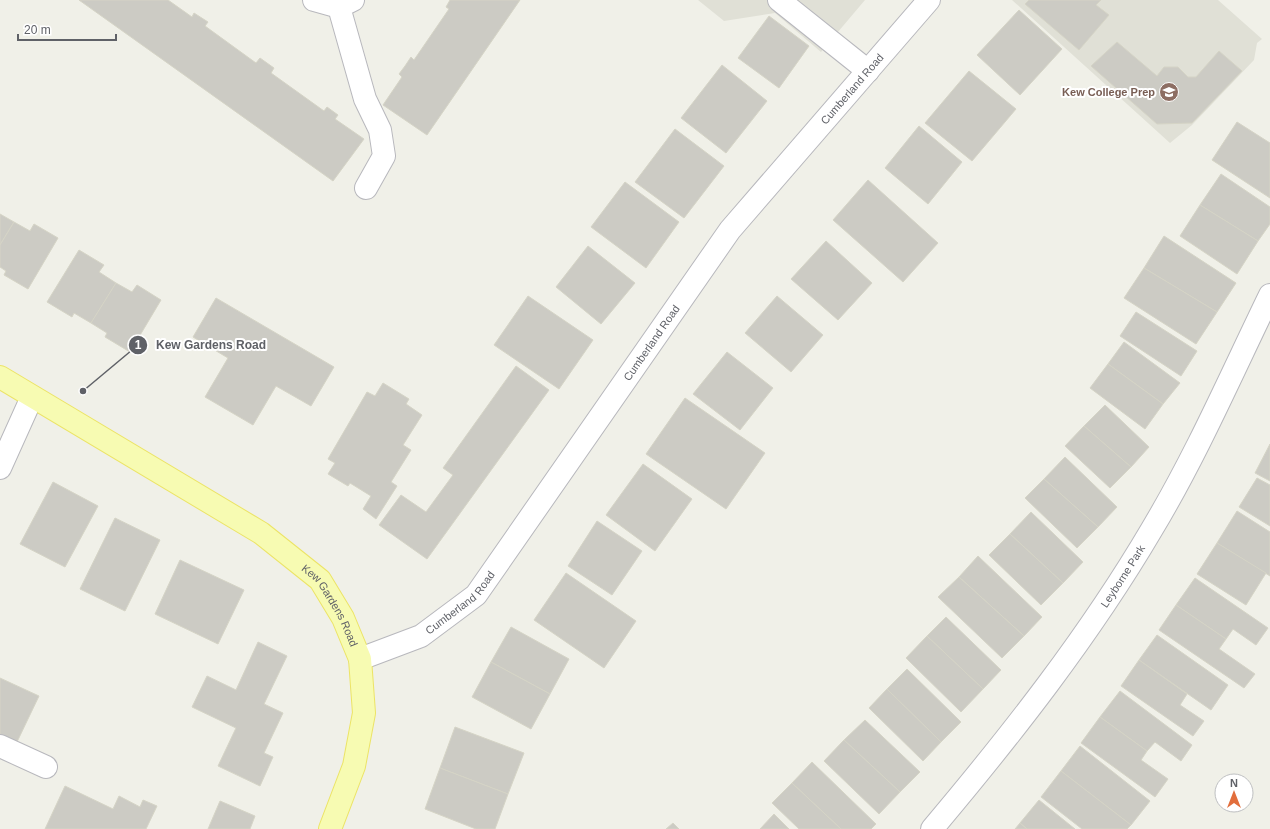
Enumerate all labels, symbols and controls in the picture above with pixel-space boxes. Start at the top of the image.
scale bar [18,16,116,42]
text: 20 m [24,23,51,37]
street label: Cumberland Road [818,51,886,127]
school or university icon: Kew College Prep [1158,81,1180,103]
place label: Kew College Prep [1062,86,1155,98]
street label: Cumberland Road [621,303,682,383]
callout: Kew Gardens Road [128,333,274,357]
text: 1 [135,338,142,352]
text: Kew Gardens Road [156,338,266,352]
street label: Leyborne Park [1098,542,1147,610]
street label: Kew Gardens Road [299,562,360,648]
street label: Cumberland Road [423,569,497,637]
north arrow [1214,773,1254,813]
text: N [1230,777,1238,789]

